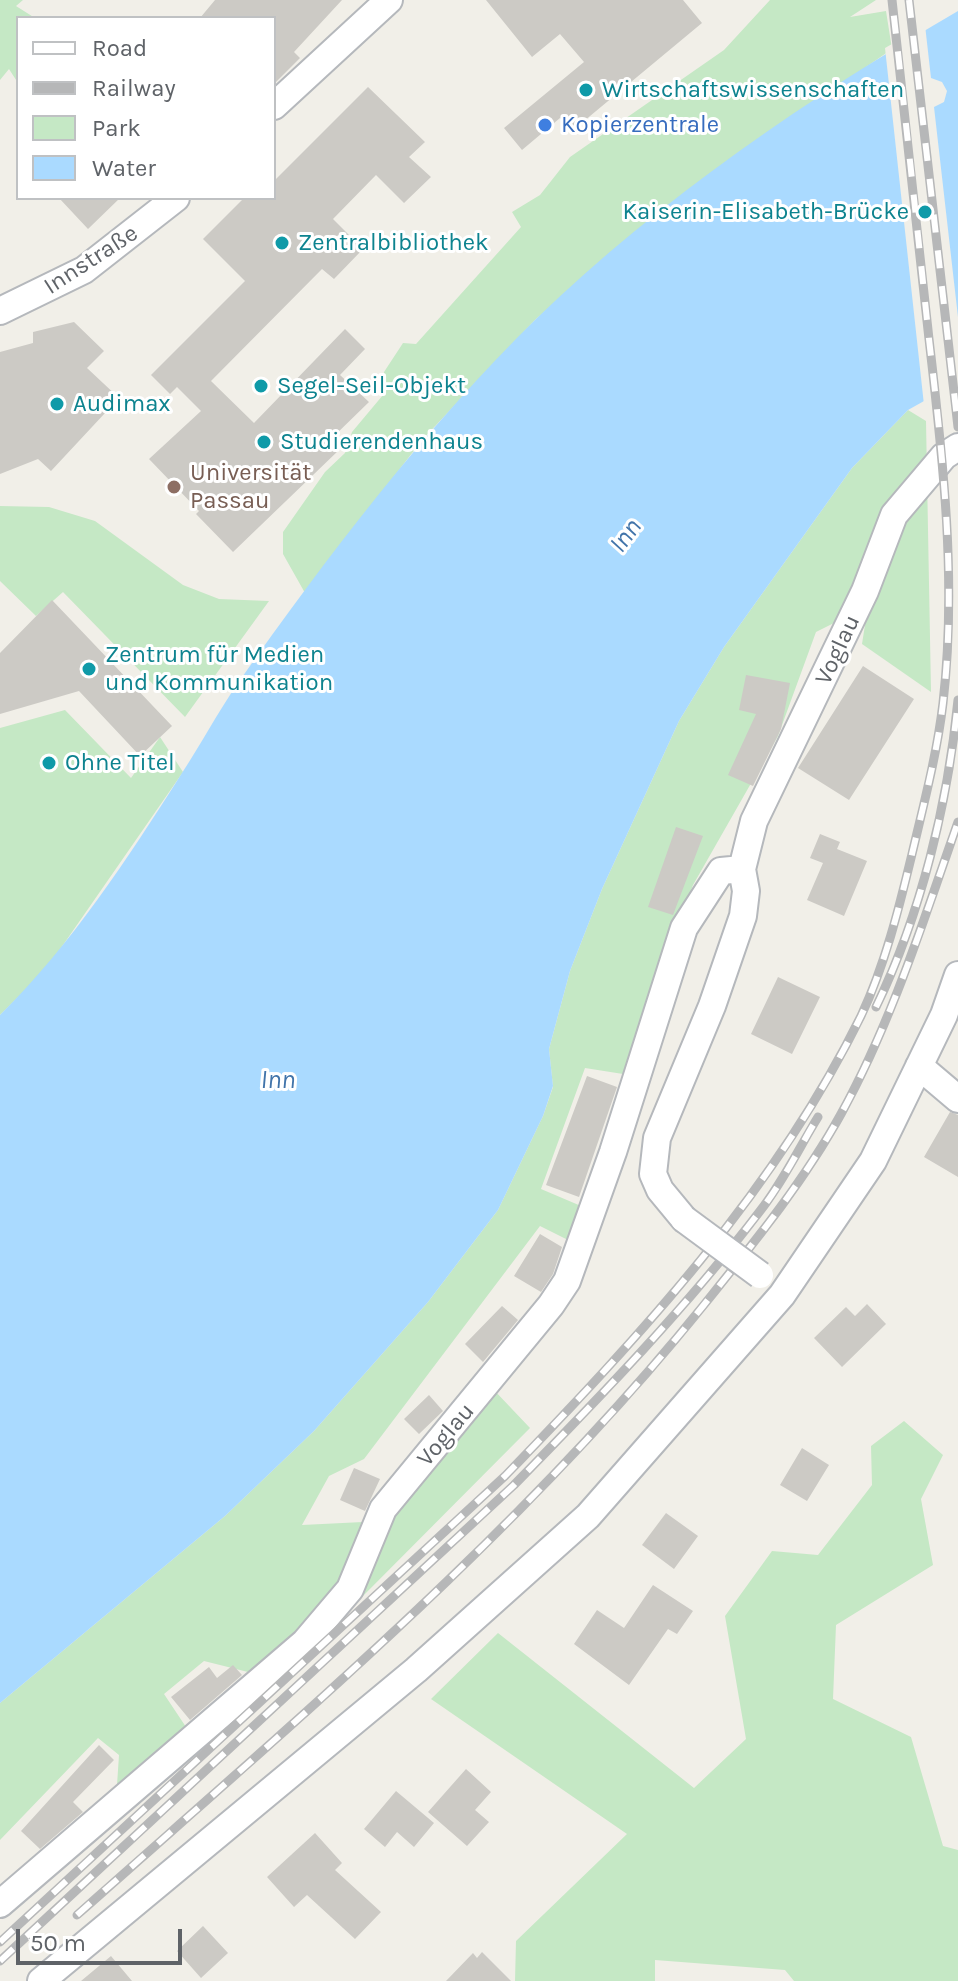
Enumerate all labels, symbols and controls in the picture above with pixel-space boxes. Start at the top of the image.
legend [16,16,276,200]
text: Road [92,34,147,62]
text: Railway [92,74,176,102]
place label: Wirtschaftswissenschaften [602,76,904,104]
marker: Wirtschaftswissenschaften [577,81,595,99]
place label: Kopierzentrale [561,111,719,139]
text: Park [92,114,141,142]
marker: Kopierzentrale [536,116,554,134]
text: Water [92,154,156,182]
place label: Kaiserin-Elisabeth-Brücke [623,198,909,226]
marker: Kaiserin-Elisabeth-Brücke [916,203,934,221]
street label: Innstraße [39,219,143,301]
place label: Zentralbibliothek [298,229,489,257]
marker: Zentralbibliothek [273,234,291,252]
place label: Segel-Seil-Objekt [277,372,466,400]
marker: Segel-Seil-Objekt [252,377,270,395]
place label: Audimax [73,390,171,418]
marker: Audimax [48,395,66,413]
place label: Studierendenhaus [280,428,483,456]
marker: Studierendenhaus [255,433,273,451]
place label: Universität Passau [190,459,311,515]
marker: Universität Passau [165,478,183,496]
water label: Inn [603,513,649,559]
street label: Voglau [809,610,867,690]
place label: Zentrum für Medien und Kommunikation [105,641,333,697]
marker: Zentrum für Medien und Kommunikation [80,660,98,678]
place label: Ohne Titel [65,749,175,777]
marker: Ohne Titel [40,754,58,772]
water label: Inn [261,1065,295,1097]
street label: Voglau [411,1397,481,1473]
scale bar [20,1913,186,1963]
text: 50 m [30,1929,86,1957]

